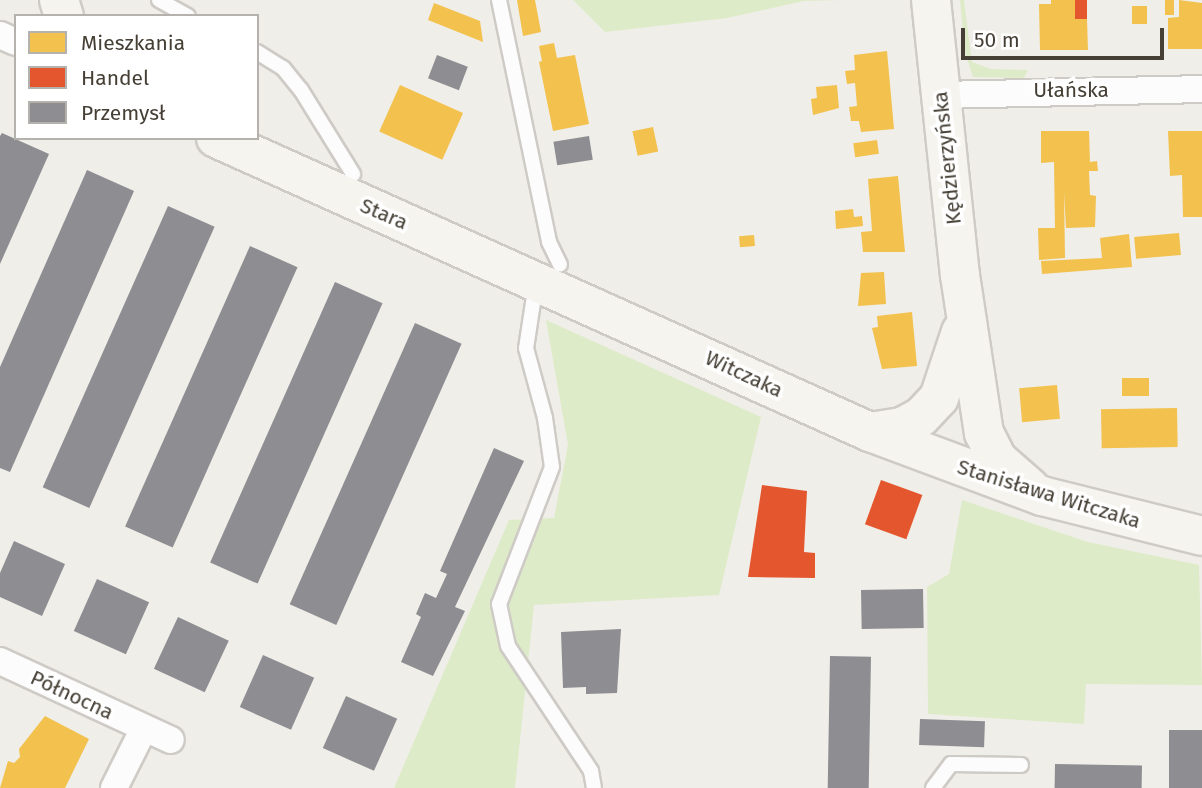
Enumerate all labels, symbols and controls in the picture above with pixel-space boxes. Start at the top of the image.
legend [14,14,259,140]
scale bar [964,14,1167,58]
text: 50 m [974,27,1020,53]
text: Mieszkania [81,30,185,56]
text: Handel [81,65,149,91]
street label: Ułańska [1033,77,1109,103]
street label: Kędzierzyńska [927,90,967,226]
text: Przemysł [81,100,165,126]
street label: Stara [356,193,412,235]
street label: Witczaka [701,345,787,403]
street label: Stanisława Witczaka [954,454,1144,534]
street label: Północna [26,665,118,725]

